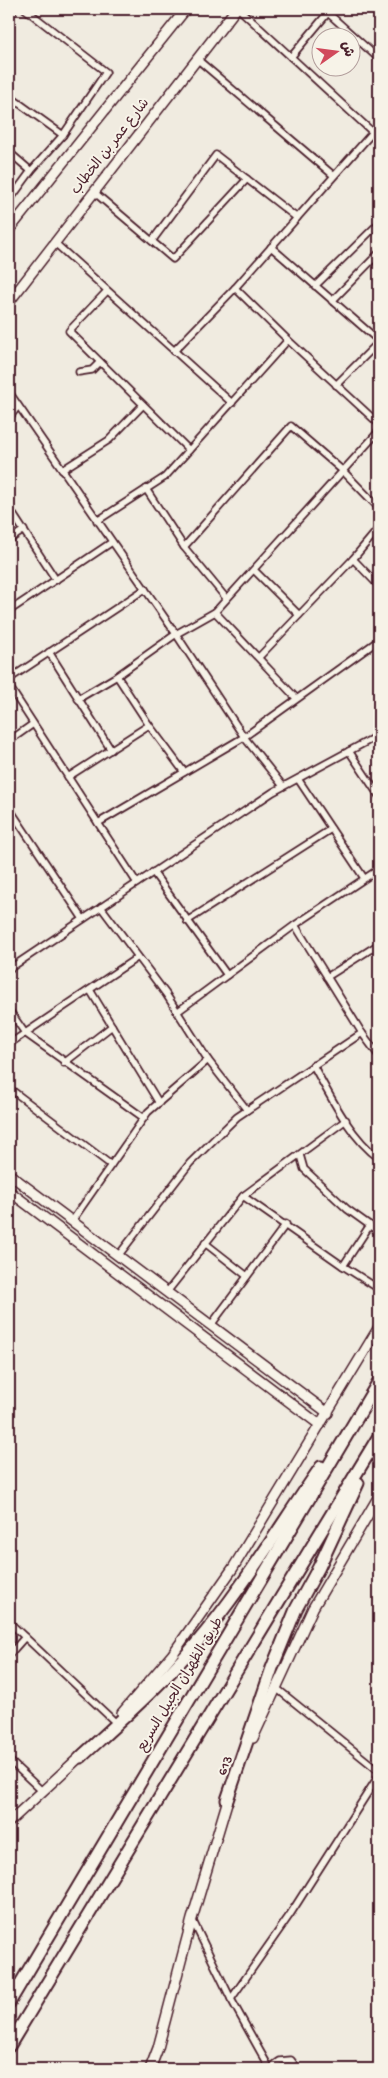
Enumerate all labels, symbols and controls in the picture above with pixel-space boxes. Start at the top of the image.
north arrow [310,28,360,78]
text: ش [336,40,356,59]
street label: شارع عمر بن الخطاب [68,95,154,199]
street label: طريق الظهران الجبيل السريع [134,1615,228,1755]
street label: 613 [214,1753,238,1779]

